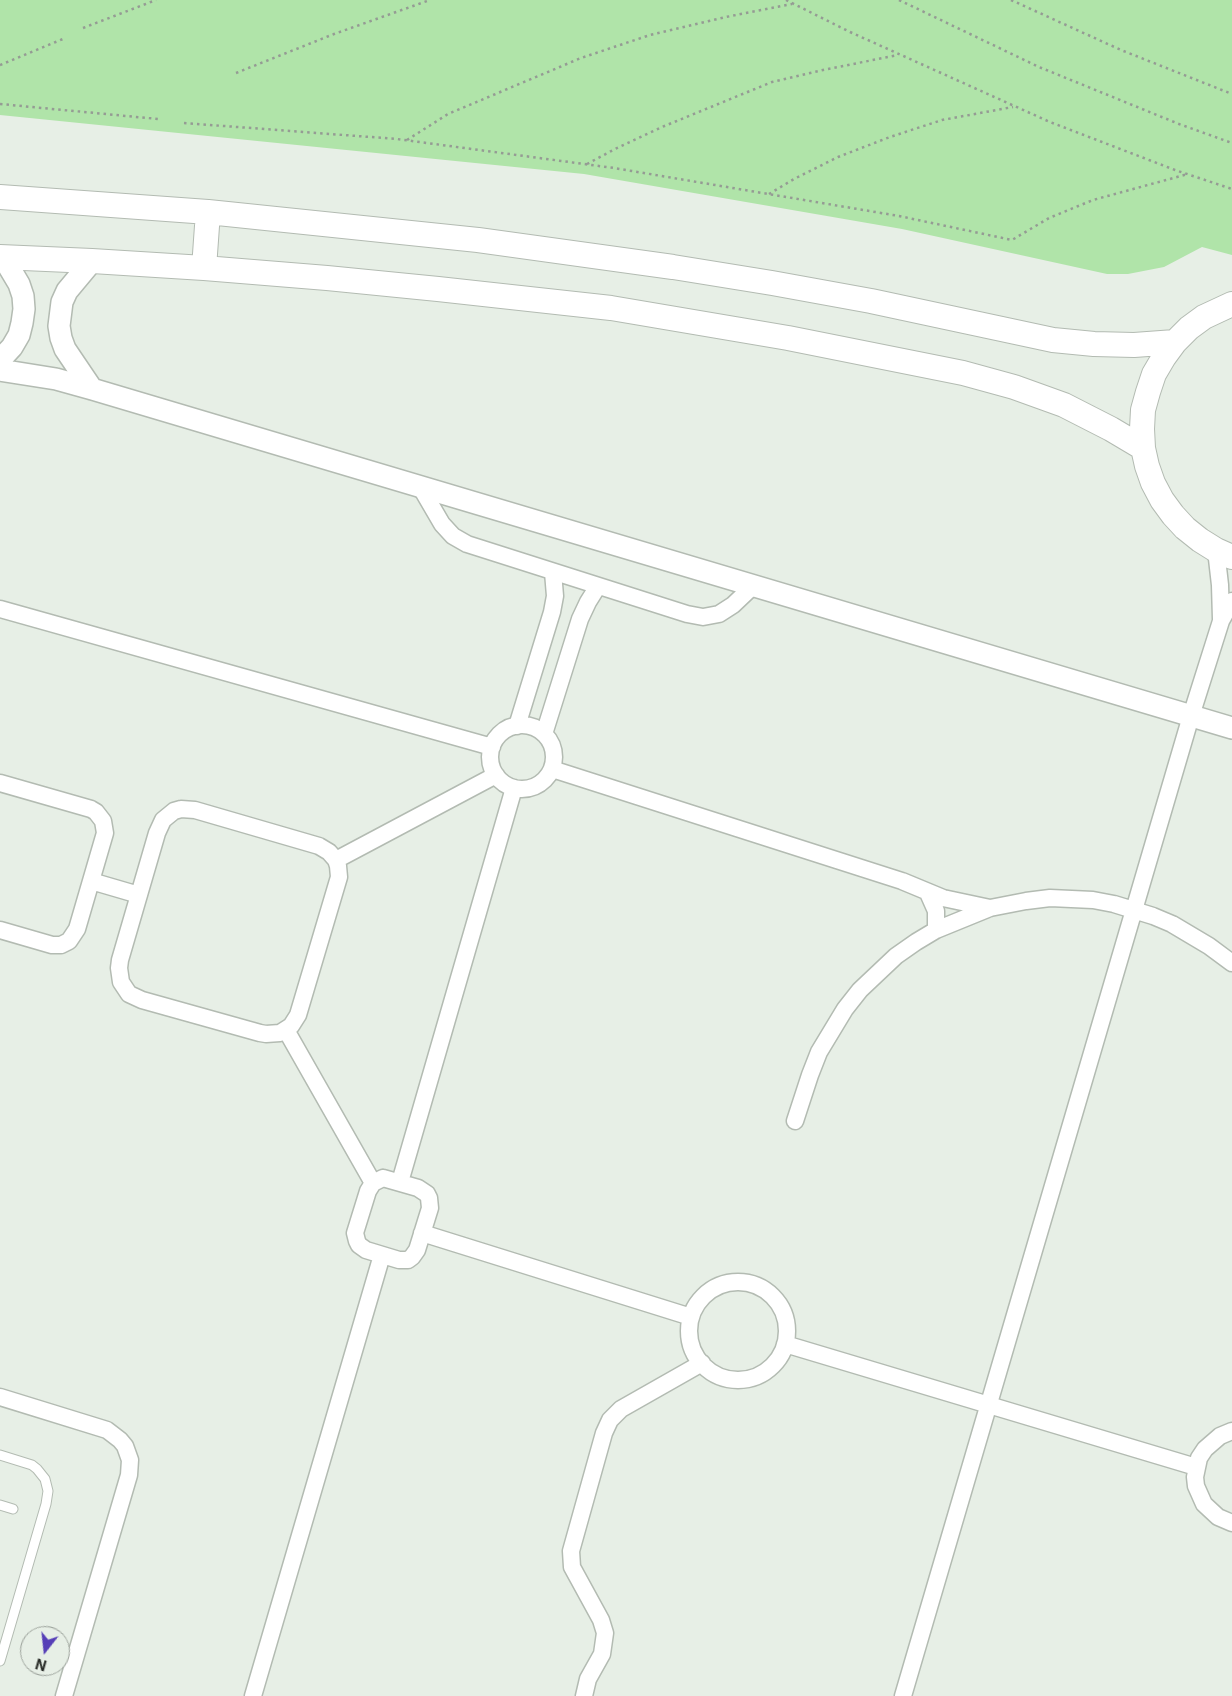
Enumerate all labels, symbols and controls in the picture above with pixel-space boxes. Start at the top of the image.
north arrow [20,1626,70,1676]
text: N [34,1655,48,1675]

